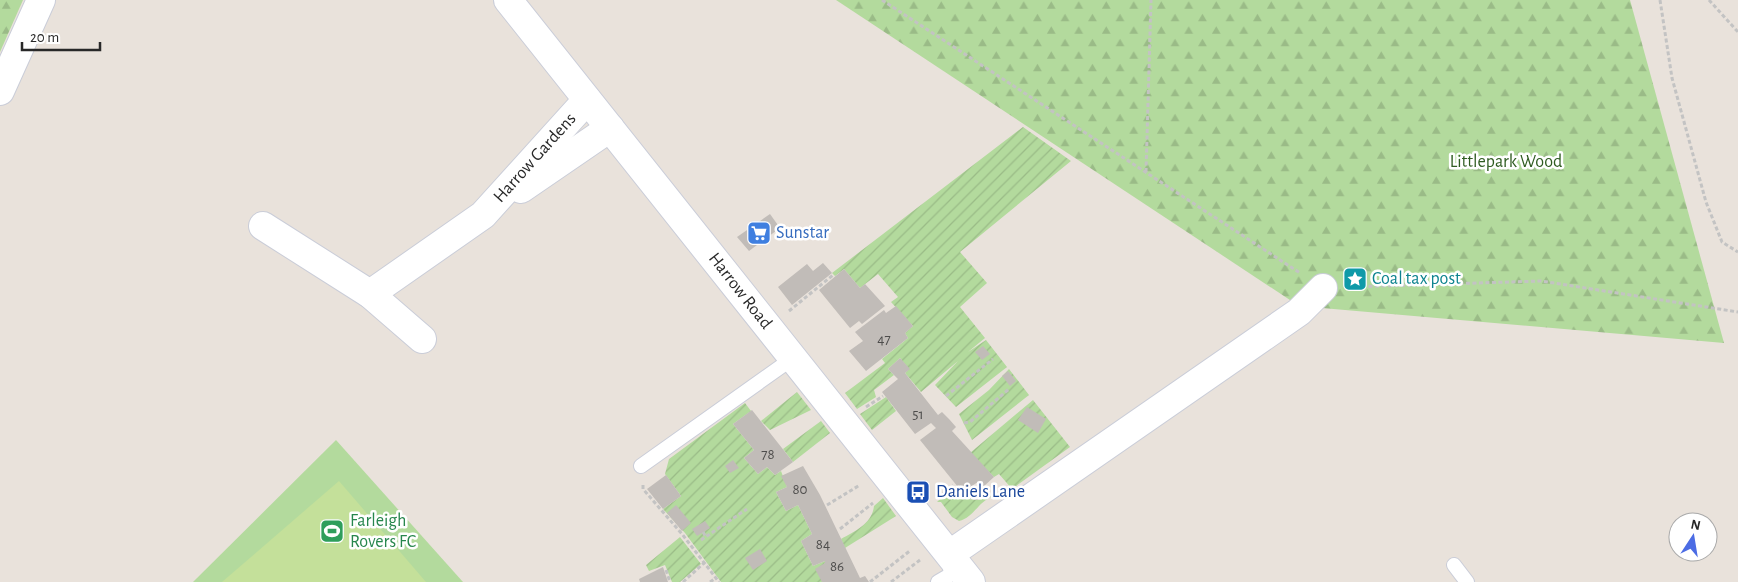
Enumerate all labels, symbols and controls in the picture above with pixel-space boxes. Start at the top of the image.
scale bar [22,20,100,52]
text: 20 m [30,30,59,45]
street label: Harrow Gardens [490,110,580,206]
park label: Littlepark Wood [1450,153,1562,171]
supermarket icon: Sunstar [746,220,772,246]
place label: Sunstar [776,224,829,242]
street label: Harrow Road [705,250,775,332]
place icon: Coal tax post [1342,266,1368,292]
place label: Coal tax post [1372,270,1461,288]
house number: 47 [877,332,891,347]
house number: 51 [912,407,924,422]
house number: 78 [761,447,775,462]
bus stop icon: Daniels Lane [905,479,931,505]
house number: 80 [792,482,808,497]
place label: Daniels Lane [936,483,1025,501]
place label: Farleigh Rovers FC [350,512,416,551]
north arrow [1668,512,1718,562]
text: N [1689,517,1702,533]
sports icon: Farleigh Rovers FC [319,518,345,544]
house number: 84 [816,537,830,552]
house number: 86 [830,559,844,574]

